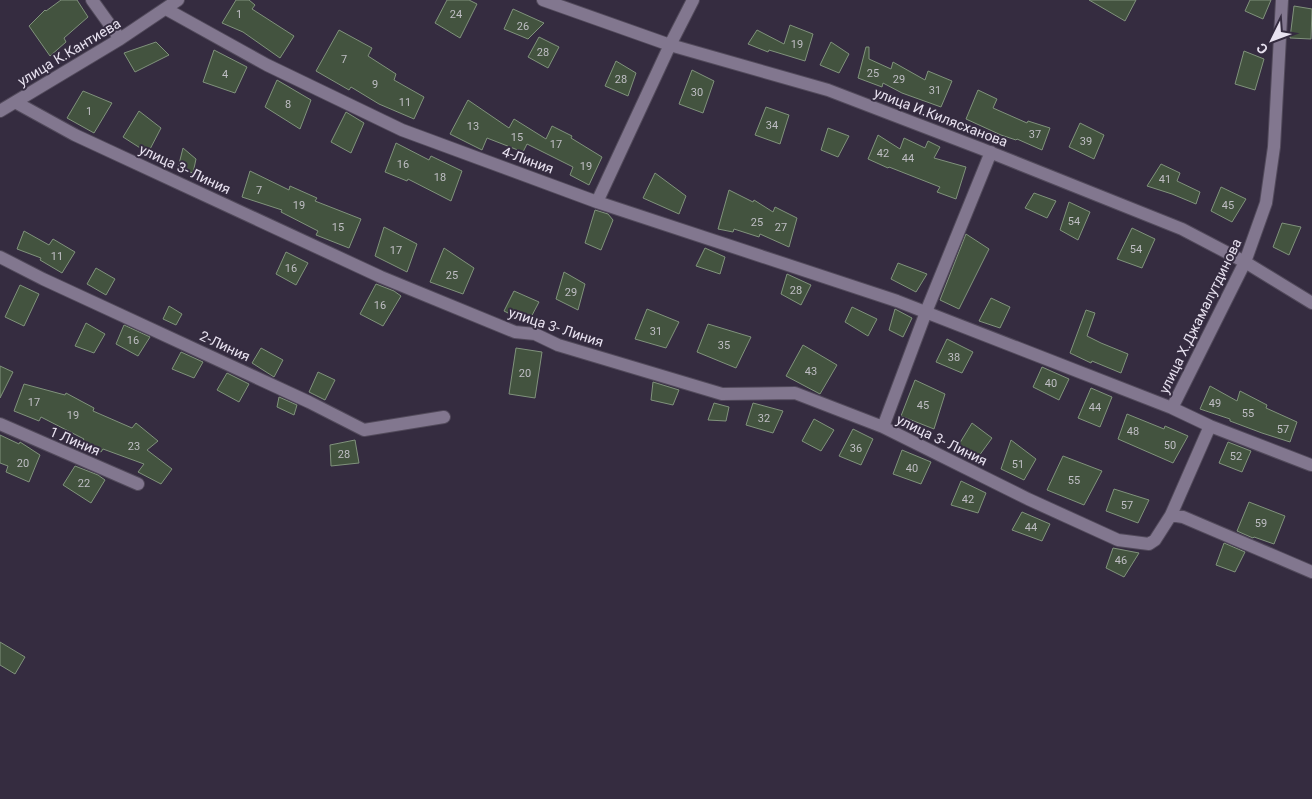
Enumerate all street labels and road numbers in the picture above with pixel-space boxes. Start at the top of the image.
street label: улица К.Кантиева [15,15,123,89]
street label: улица И.Килясханова [872,84,1010,150]
street label: улица 3- Линия [137,141,233,197]
street label: 4-Линия [500,143,556,177]
street label: улица Х.Джамалутдинова [1155,236,1245,396]
street label: улица 3- Линия [506,304,606,350]
street label: 2-Линия [197,327,253,365]
street label: улица 3- Линия [894,411,990,469]
street label: 1 Линия [47,423,103,459]

